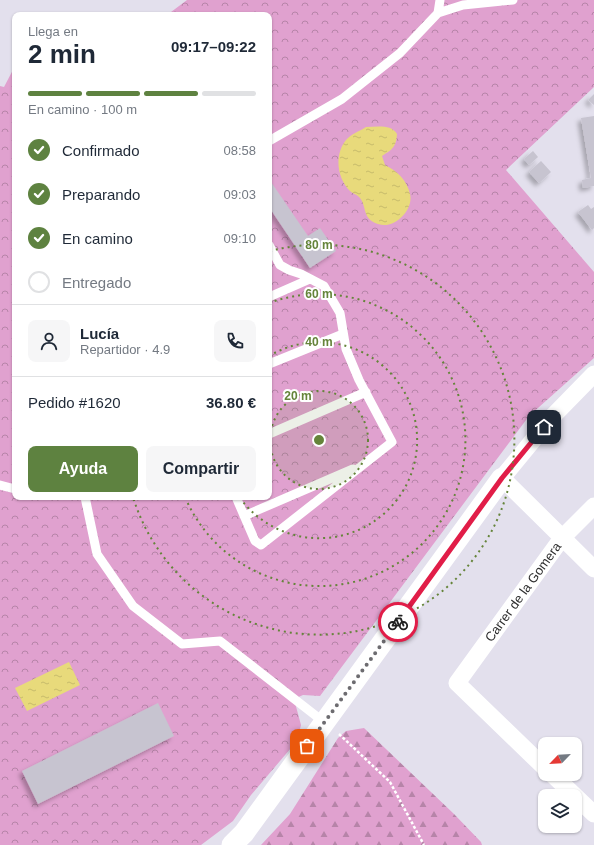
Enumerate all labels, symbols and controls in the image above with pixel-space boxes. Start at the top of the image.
text: Llega en [28,24,78,39]
text: 09:17–09:22 [171,38,256,55]
text: 2 min [28,39,96,69]
text: En camino · 100 m [28,102,137,117]
icon: check [28,139,50,161]
text: Confirmado [62,142,140,159]
text: 08:58 [223,143,256,158]
icon: check [28,183,50,205]
text: Preparando [62,186,140,203]
text: 09:03 [223,187,256,202]
icon: check [28,227,50,249]
text: En camino [62,230,133,247]
text: 09:10 [223,231,256,246]
text: 80 m [305,238,333,252]
text: Entregado [62,274,131,291]
text: 60 m [305,287,333,301]
button: person [28,320,70,362]
button: phone [214,320,256,362]
text: Lucía [80,325,119,342]
text: 40 m [305,335,333,349]
text: Repartidor · 4.9 [80,342,170,357]
text: 20 m [284,389,312,403]
text: Pedido #1620 [28,394,121,411]
text: 36.80 € [206,394,256,411]
pin [527,410,561,444]
icon: home [533,416,555,438]
centre of rings [312,433,326,447]
button: Ayuda [28,446,138,492]
button: Compartir [146,446,256,492]
street label: Carrer de la Gomera [482,539,565,645]
courier [378,602,418,642]
icon: bike [387,611,409,633]
pin [290,729,324,763]
icon: bag [296,735,318,757]
north arrow [538,737,582,781]
map controls [538,737,582,833]
button: layers [538,789,582,833]

